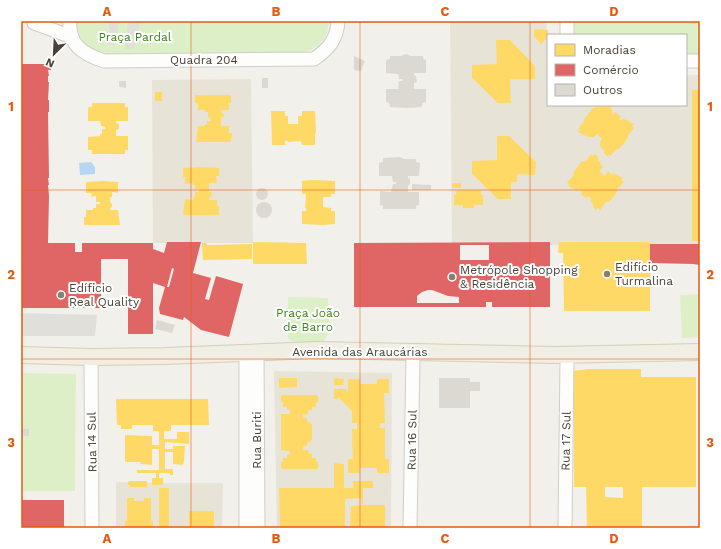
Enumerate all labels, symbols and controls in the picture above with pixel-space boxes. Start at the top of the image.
text: A [103,4,112,19]
text: B [272,4,281,19]
text: C [441,4,450,19]
text: D [609,4,619,19]
park label: Praça Pardal [99,30,172,44]
north arrow [34,34,74,74]
legend [547,34,687,106]
text: Moradias [583,43,636,57]
street label: Quadra 204 [170,53,238,67]
text: N [44,55,57,70]
text: Comércio [583,63,639,77]
text: Outros [583,83,623,97]
text: 1 [8,99,14,114]
text: 1 [707,99,713,114]
place label: Edifício Turmalina [615,260,673,288]
place label: Metrópole Shopping & Residência [460,263,578,291]
text: 2 [7,267,15,282]
text: 2 [706,267,714,282]
marker: Edifício Turmalina [602,269,612,279]
marker: Metrópole Shopping & Residência [447,272,457,282]
place label: Edíficio Real Quality [69,281,140,309]
marker: Edíficio Real Quality [56,290,66,300]
park label: Praça João de Barro [276,306,340,334]
street label: Avenida das Araucárias [292,345,428,359]
street label: Rua 16 Sul [404,409,420,470]
street label: Rua 14 Sul [84,411,100,472]
street label: Rua Buriti [250,411,264,469]
street label: Rua 17 Sul [558,411,574,471]
text: 3 [7,435,15,450]
text: 3 [706,435,714,450]
text: A [103,531,112,546]
text: B [272,531,281,546]
text: C [441,531,450,546]
text: D [609,531,619,546]

